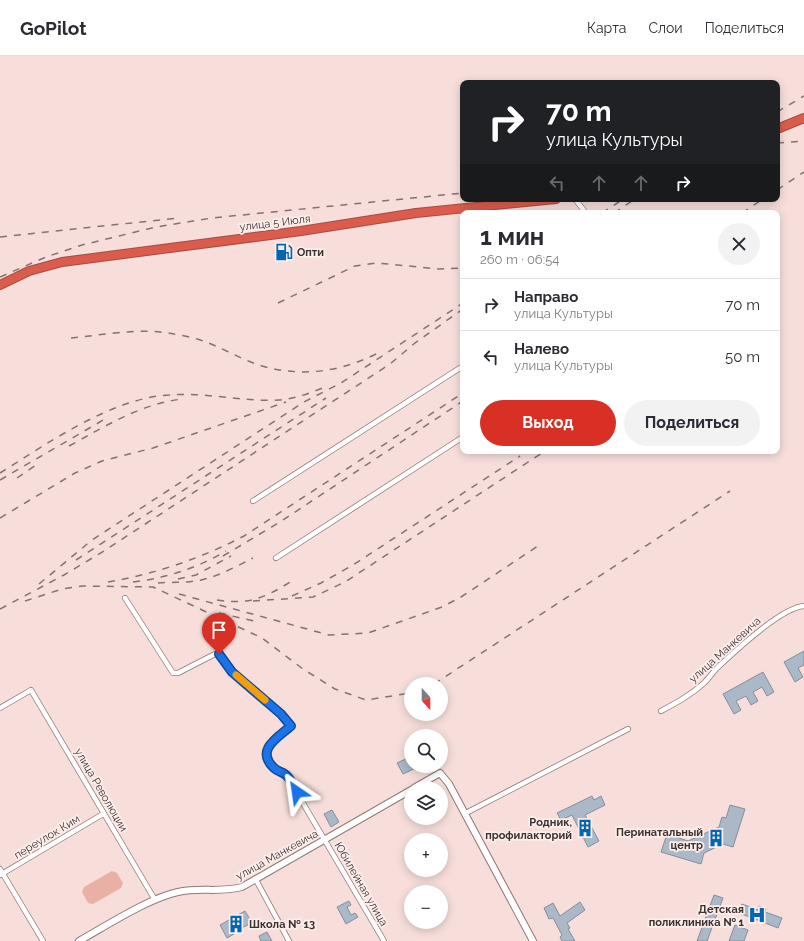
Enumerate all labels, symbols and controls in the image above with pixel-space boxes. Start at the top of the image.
text: GoPilot [20,17,86,39]
text: Карта [587,20,626,36]
text: Слои [648,20,683,36]
text: Поделиться [705,20,784,36]
text: 70 m [546,95,612,128]
icon: right [480,96,532,148]
text: улица Культуры [546,129,683,150]
icon: left [546,172,568,194]
icon: ahead [588,172,610,194]
icon: ahead [630,172,652,194]
icon: right [672,172,694,194]
street label: улица 5 Июля [239,212,311,234]
text: 1 мин [480,222,544,251]
button: close [718,223,760,265]
fuel station icon: Опти [274,242,294,262]
place label: Опти [297,246,324,259]
text: 260 m · 06:54 [480,252,559,267]
text: Направо [514,288,578,306]
icon: right [480,294,502,316]
text: 70 m [725,296,760,314]
text: улица Культуры [514,306,613,321]
text: Налево [514,340,569,358]
icon: left [480,346,502,368]
text: 50 m [725,348,760,366]
text: улица Культуры [514,358,613,373]
button: Выход [480,400,616,446]
button: Поделиться [624,400,760,446]
pin [202,613,236,654]
street label: улица Манкевича [687,614,763,686]
icon: arrive [208,619,230,641]
north arrow [404,677,448,721]
map controls [404,677,448,929]
button: search [404,729,448,773]
street label: улица Революции [72,746,130,834]
position arrow [276,771,318,813]
button: layers [404,781,448,825]
street label: переулок Ким [12,812,82,862]
place label: Родник, профилакторий [485,816,572,842]
building icon: Родник, профилакторий [575,818,595,838]
place label: Перинатальный центр [616,826,703,852]
street label: улица Манкевича [234,827,320,883]
building icon: Перинатальный центр [706,828,726,848]
button: + [404,833,448,877]
street label: Юбилейная улица [332,840,390,928]
button: − [404,885,448,929]
place label: Детская поликлиника № 1 [649,903,745,929]
hospital icon: Детская поликлиника № 1 [747,905,767,925]
building icon: Школа № 13 [226,914,246,934]
place label: Школа № 13 [249,918,315,931]

